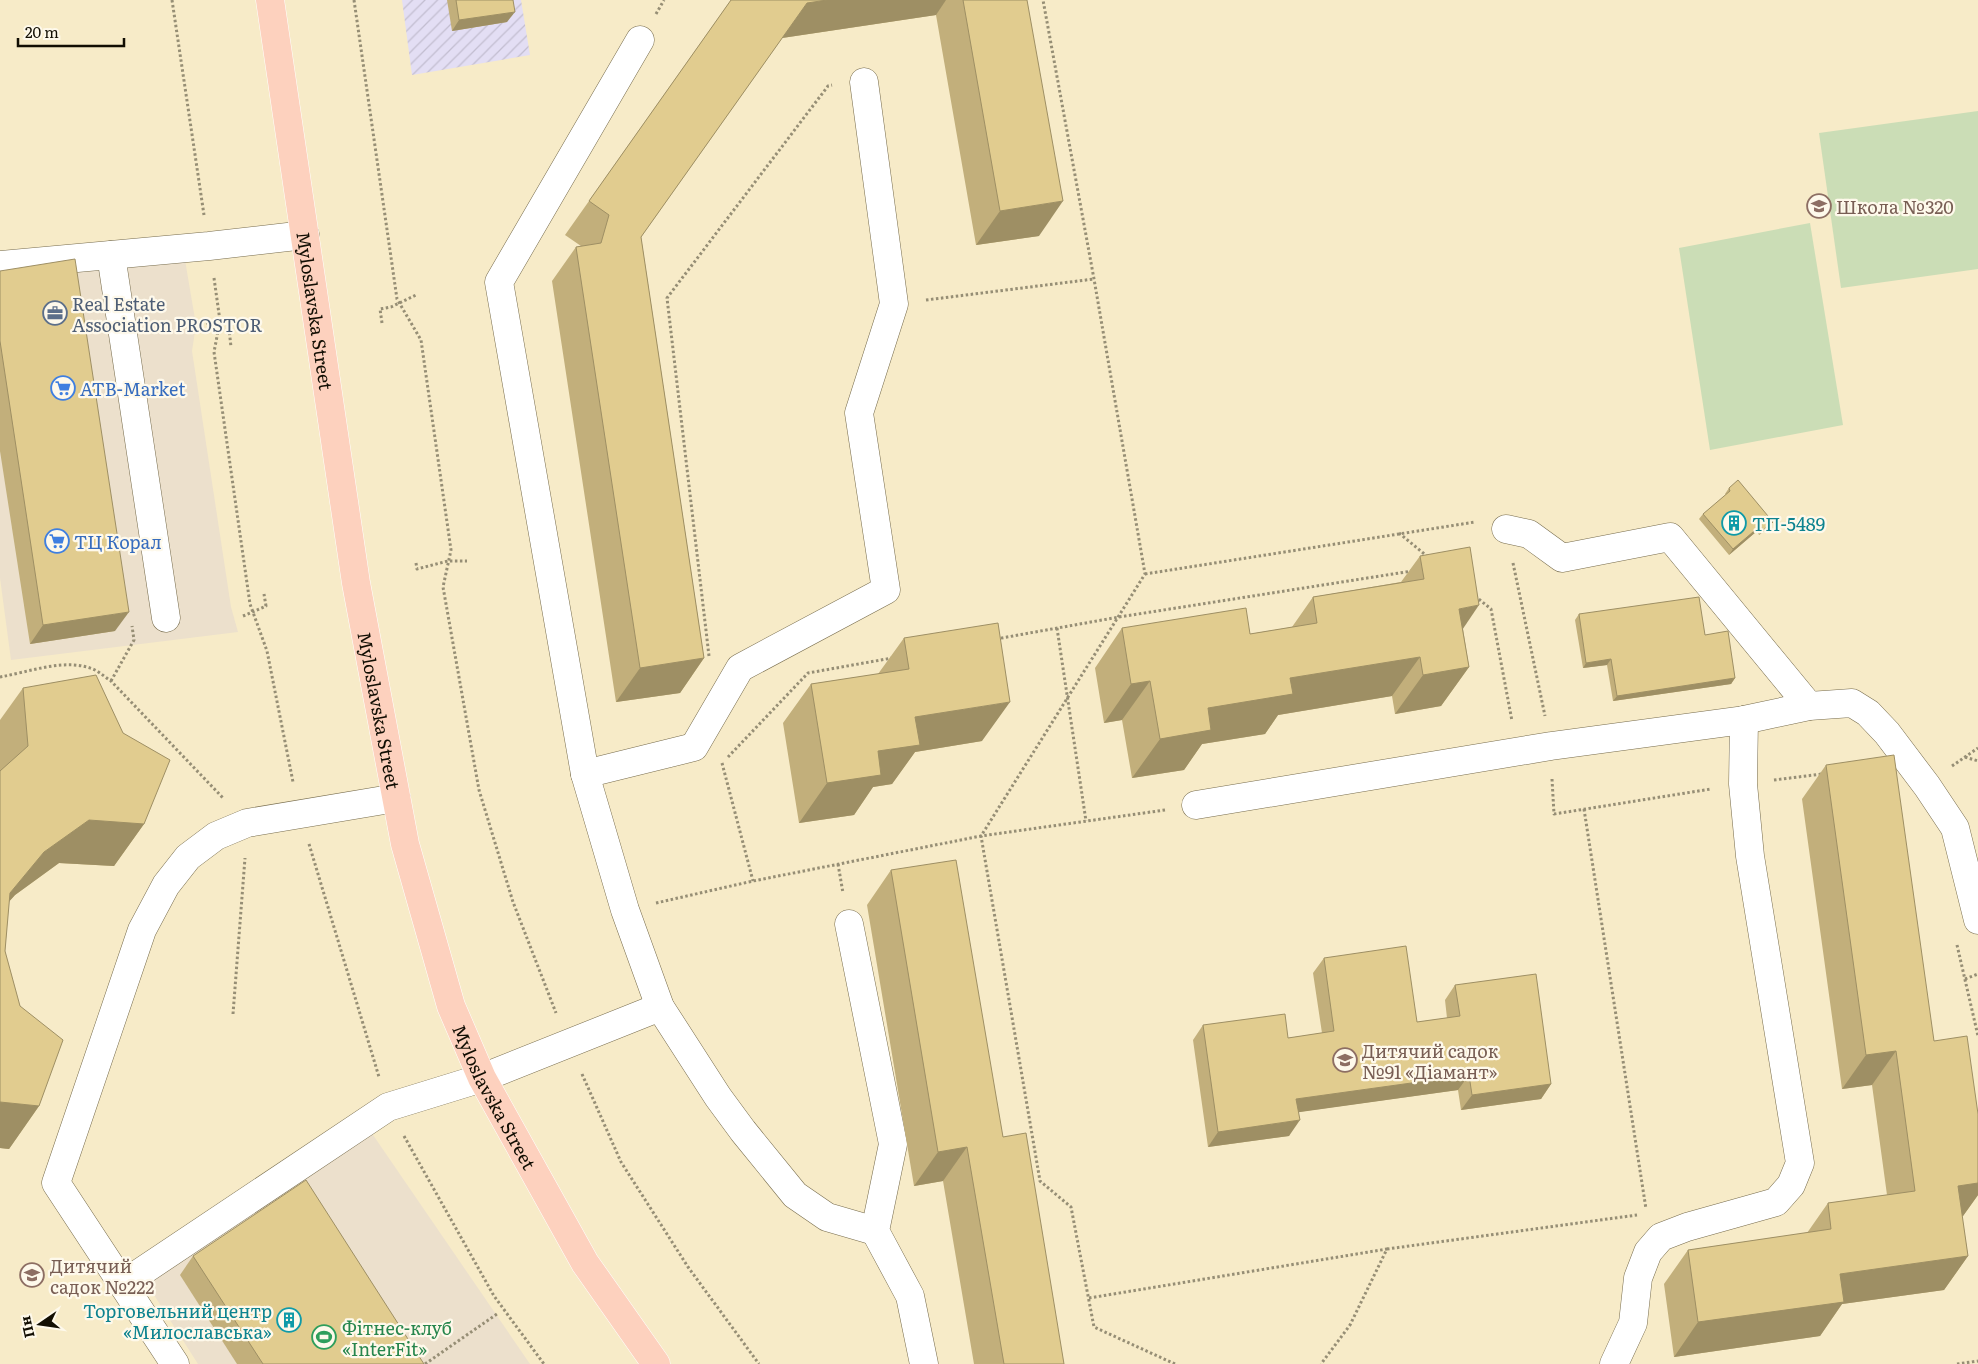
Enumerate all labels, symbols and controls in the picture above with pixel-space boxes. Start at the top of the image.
scale bar [18,15,124,47]
text: 20 m [25,20,59,43]
school or university icon: Школа №320 [1806,193,1832,219]
place label: Школа №320 [1836,193,1954,220]
street label: Myloslavska Street [291,230,341,392]
place label: Real Estate Association PROSTOR [72,290,263,338]
office icon: Real Estate Association PROSTOR [42,300,68,326]
supermarket icon: ATB-Market [50,375,76,401]
place label: ATB-Market [80,375,186,402]
building icon: ТП-5489 [1721,510,1747,536]
place label: ТП-5489 [1752,510,1825,537]
supermarket icon: ТЦ Корал [44,528,70,554]
place label: ТЦ Корал [74,528,162,555]
street label: Myloslavska Street [352,629,408,792]
street label: Myloslavska Street [447,1020,544,1175]
place label: Дитячий садок №91 «Діамант» [1362,1037,1499,1085]
school or university icon: Дитячий садок №91 «Діамант» [1332,1047,1358,1073]
place label: Дитячий садок №222 [50,1252,154,1300]
school or university icon: Дитячий садок №222 [19,1262,45,1288]
place label: Торговельний центр «Милославська» [83,1297,272,1345]
north arrow [15,1299,65,1349]
building icon: Торговельний центр «Милославська» [276,1307,302,1333]
text: Пн [14,1314,39,1340]
place label: Фітнес-клуб «InterFit» [342,1314,452,1362]
sports icon: Фітнес-клуб «InterFit» [311,1324,337,1350]

